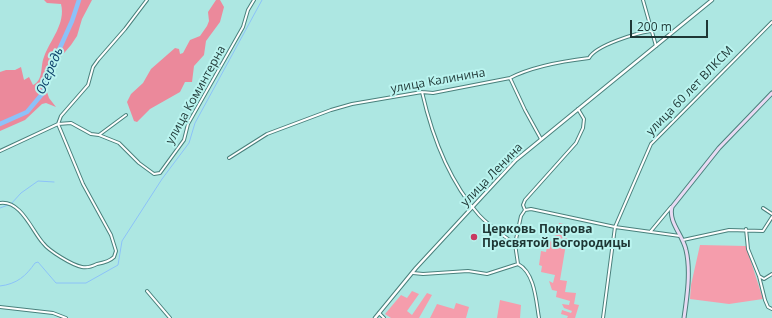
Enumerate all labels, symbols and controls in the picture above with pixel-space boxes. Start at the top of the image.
scale bar [632,12,710,38]
text: 200 m [637,18,672,35]
street label: улица Коминтерна [163,43,229,147]
street label: улица 60 лет ВЛКСМ [644,43,736,139]
water label: Осередь [33,45,67,97]
street label: улица Калинина [390,66,486,96]
street label: улица Ленина [458,140,526,210]
place label: Церковь Покрова Пресвятой Богородицы [482,223,631,251]
marker: Церковь Покрова Пресвятой Богородицы [469,232,479,242]

